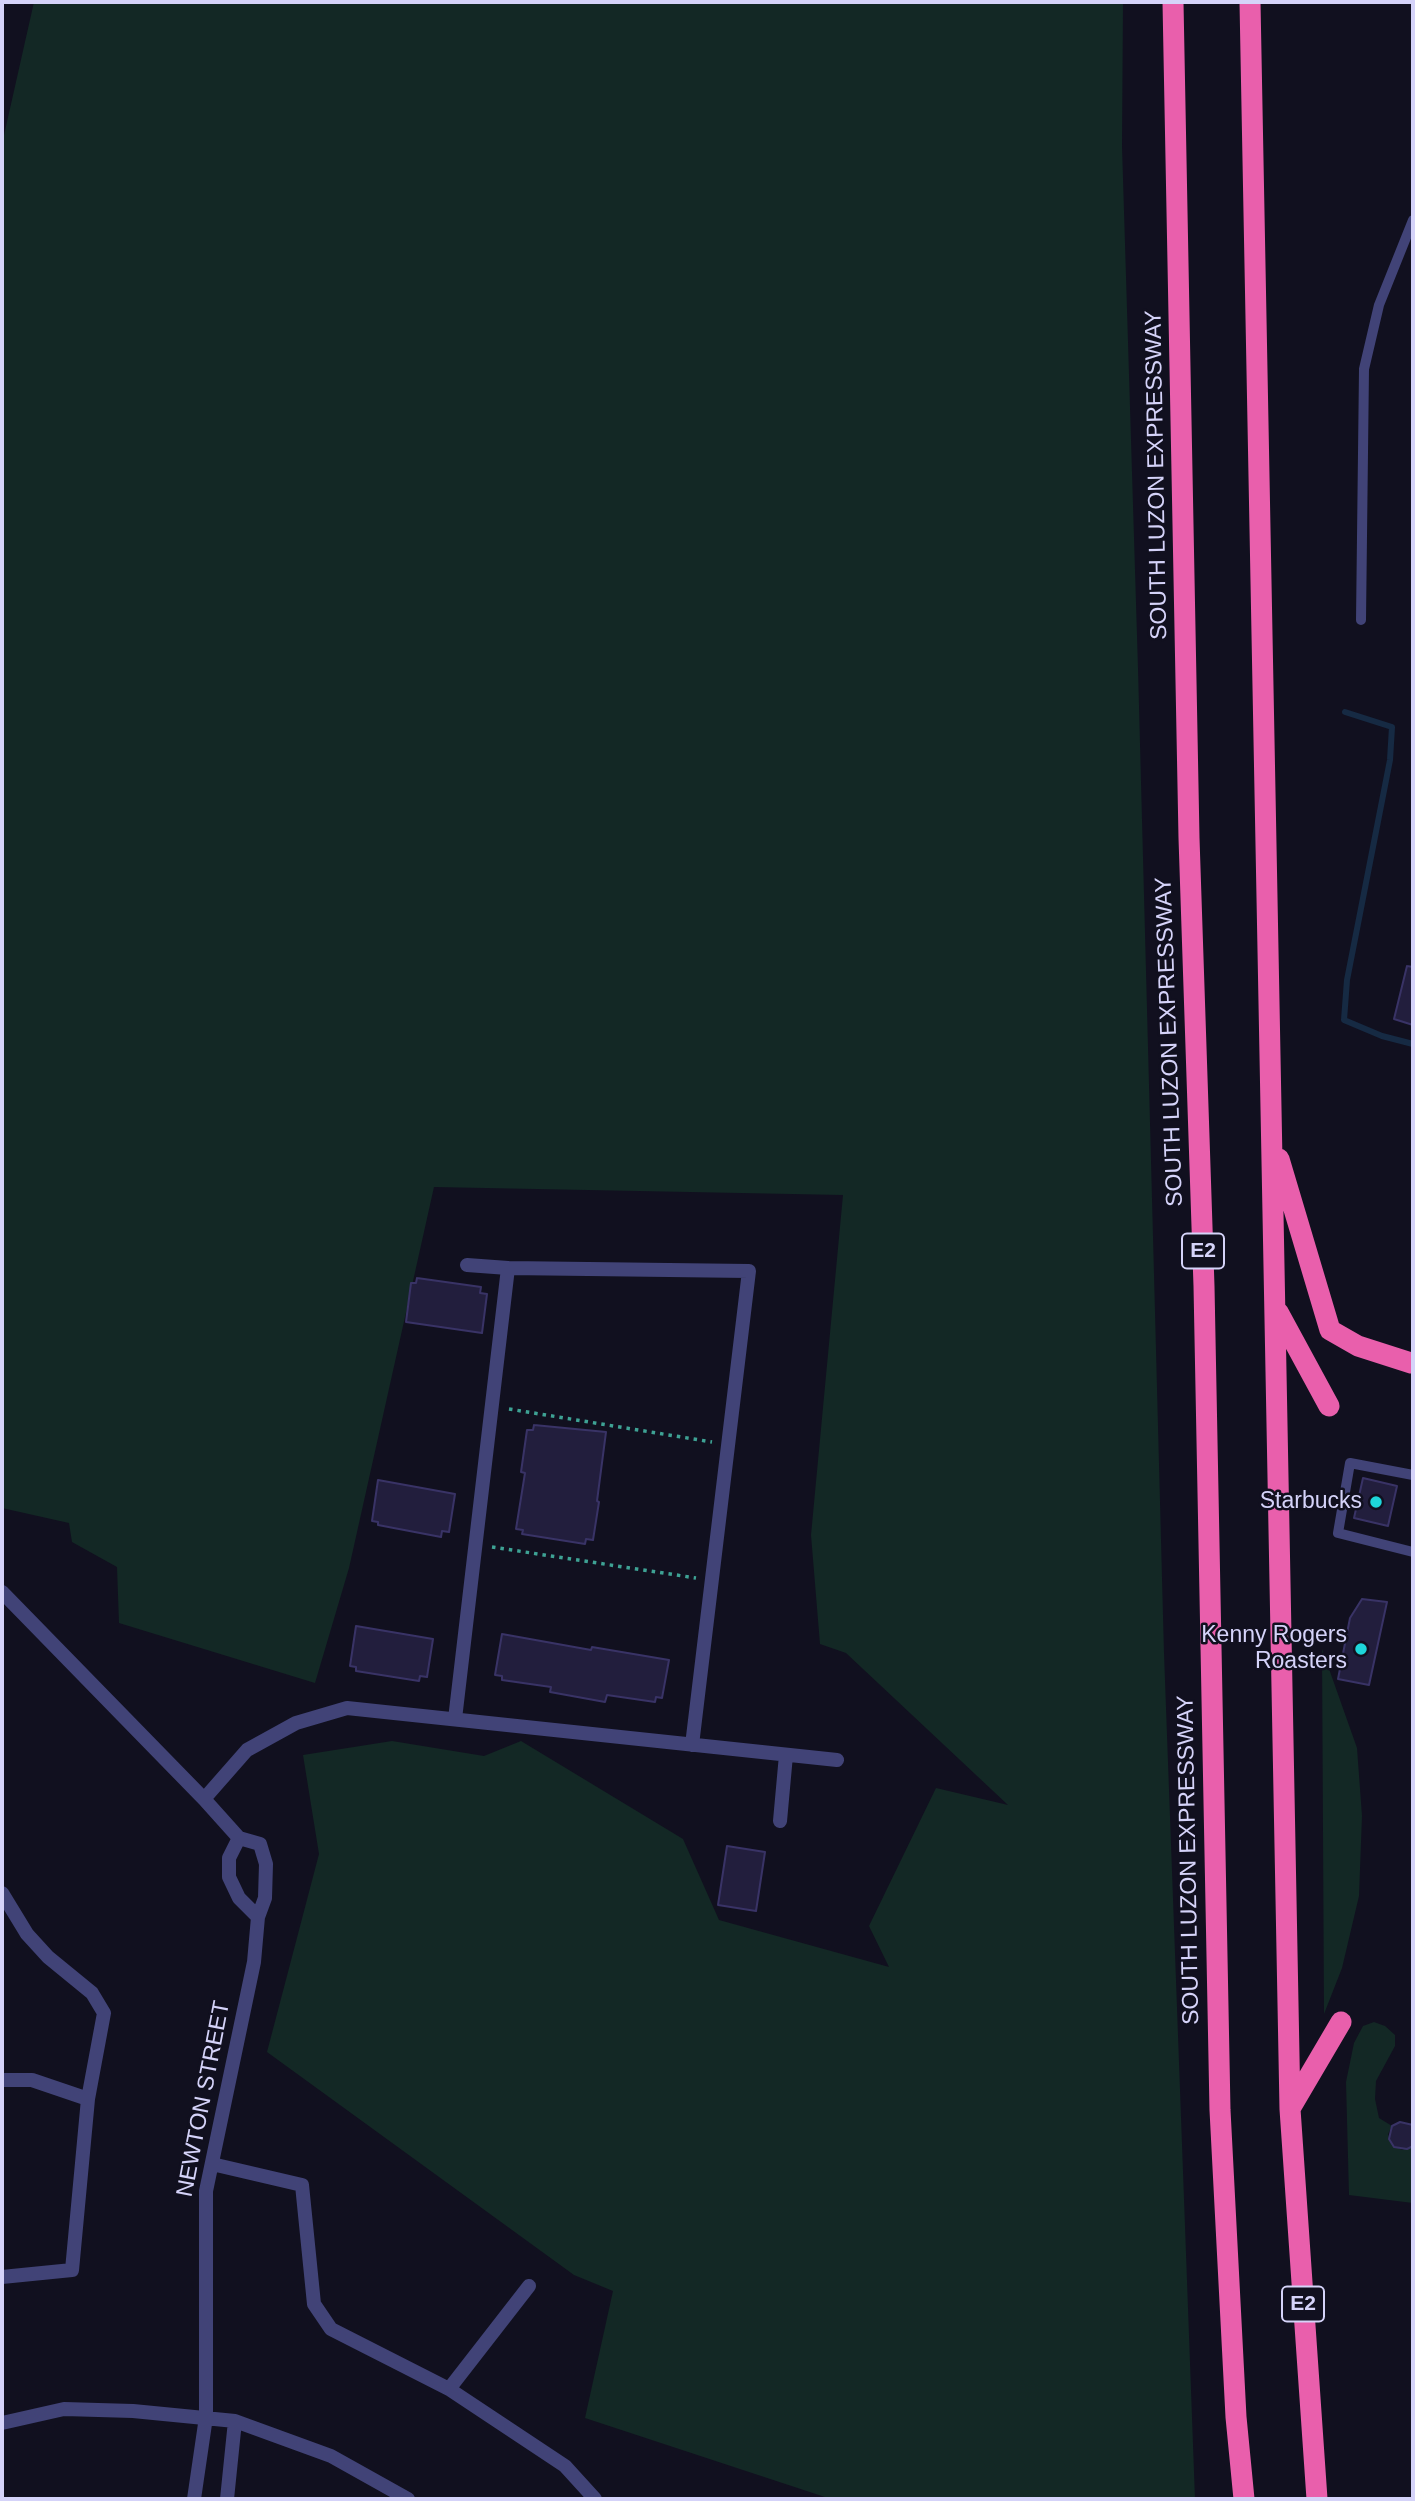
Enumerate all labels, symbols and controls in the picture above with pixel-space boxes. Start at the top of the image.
street label: SOUTH LUZON EXPRESSWAY [1140,310,1174,640]
street label: SOUTH LUZON EXPRESSWAY [1150,877,1190,1207]
road number: E2 [1182,1234,1224,1268]
place label: Starbucks [1260,1488,1362,1516]
marker: Starbucks [1368,1494,1384,1510]
place label: Kenny Rogers Roasters [1201,1622,1347,1676]
marker: Kenny Rogers Roasters [1353,1641,1369,1657]
street label: SOUTH LUZON EXPRESSWAY [1172,1695,1206,2025]
street label: NEWTON STREET [171,1999,237,2199]
road number: E2 [1282,2286,1324,2322]

